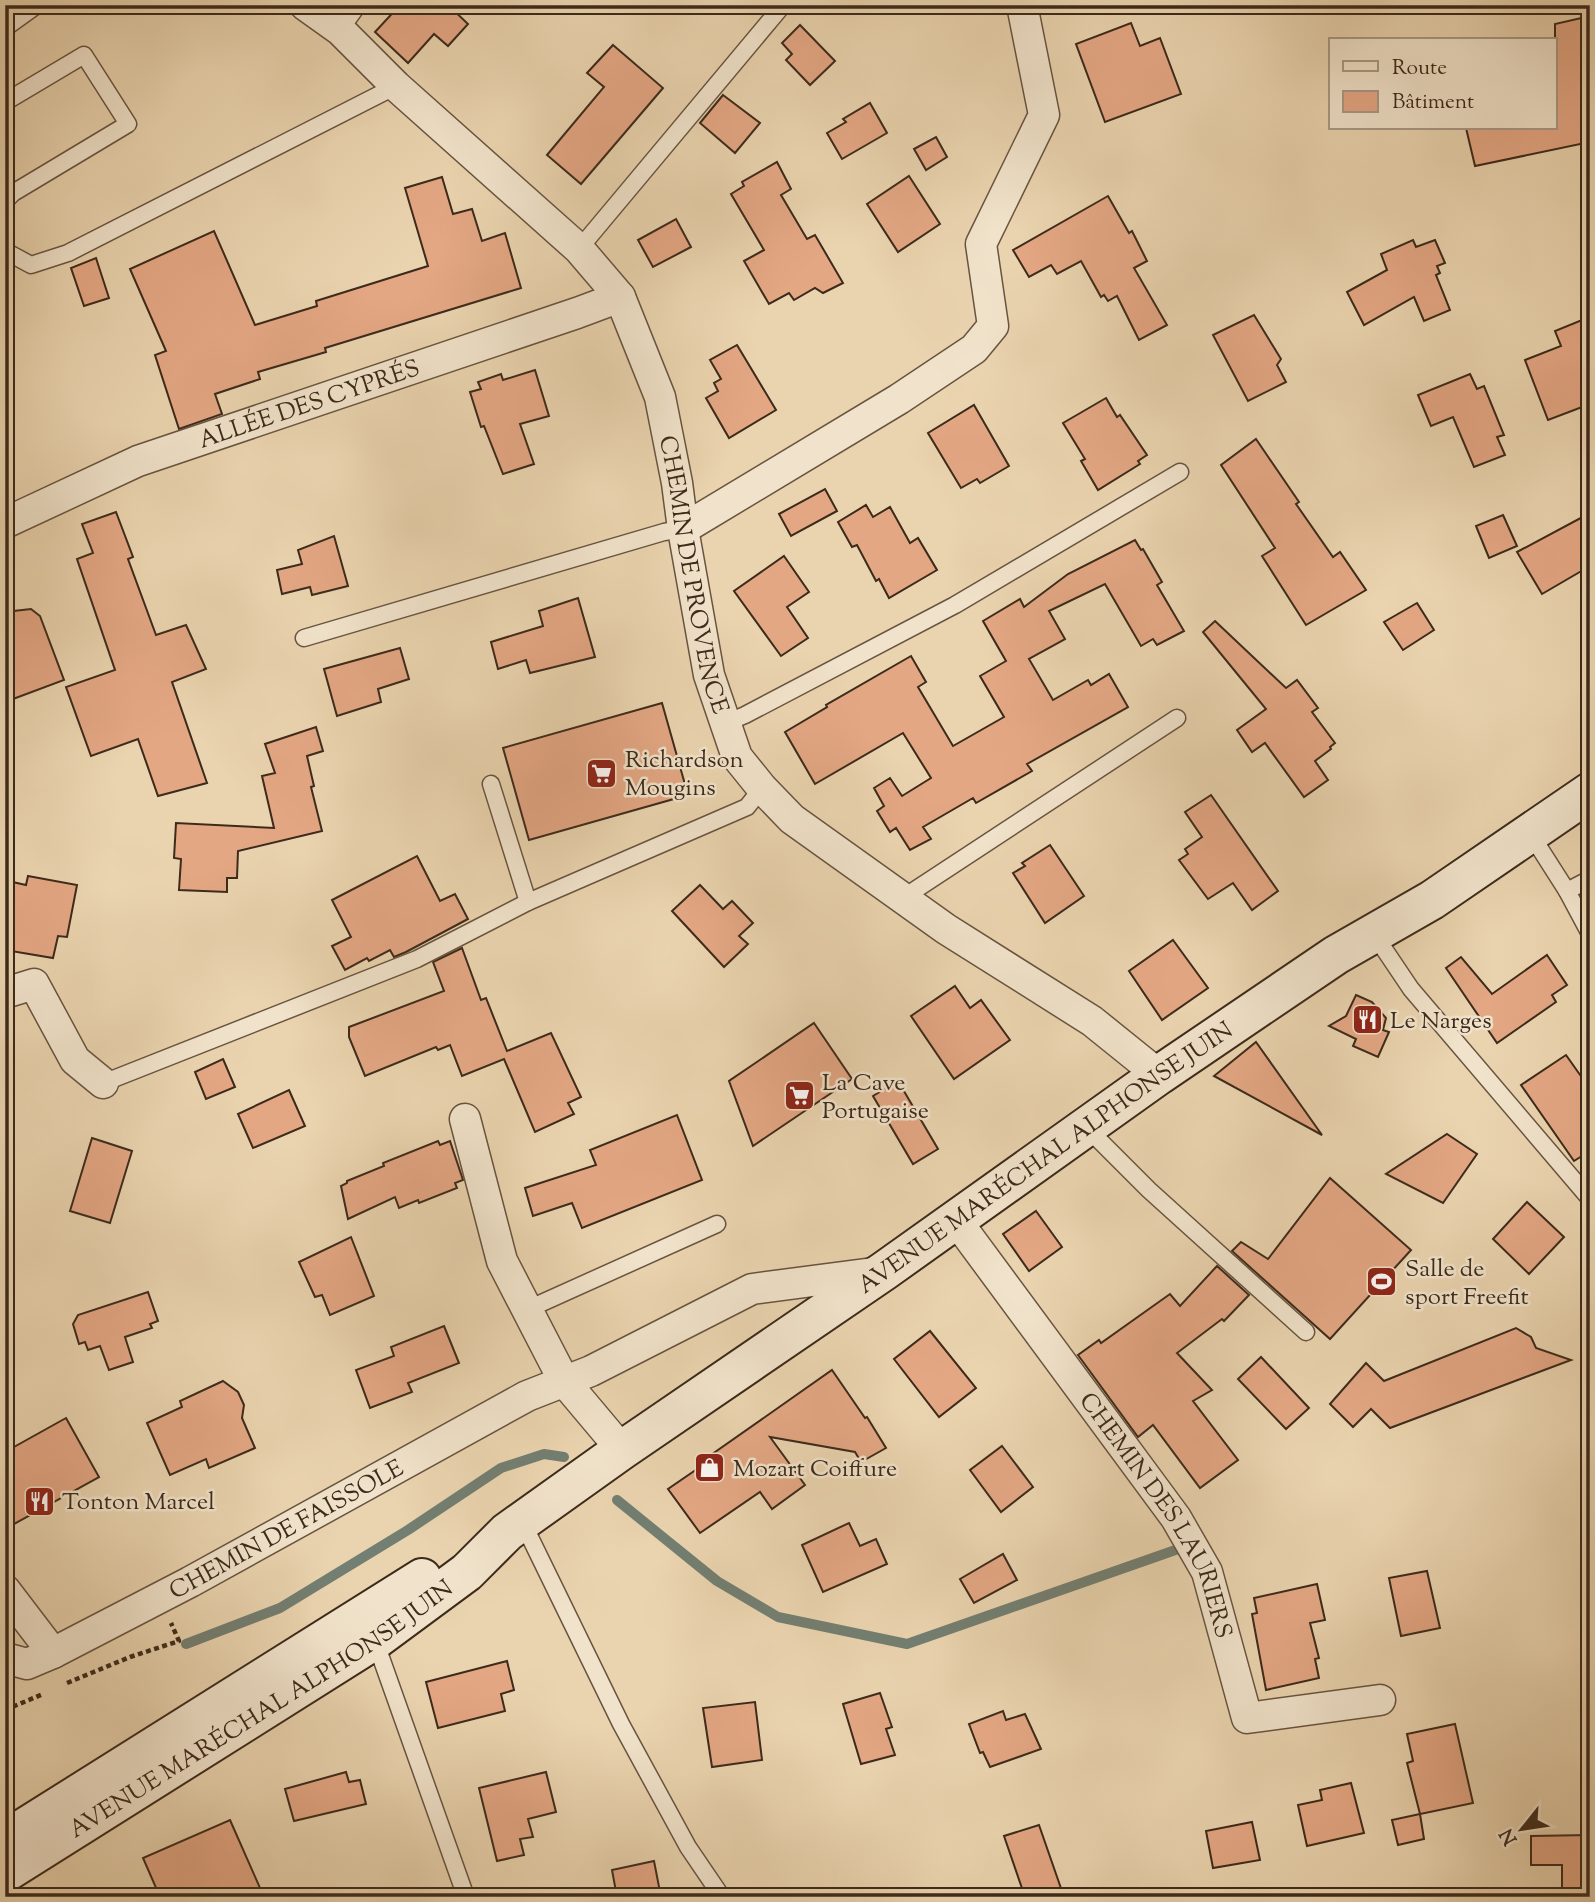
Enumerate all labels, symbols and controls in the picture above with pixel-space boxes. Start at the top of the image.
legend [1329,38,1556,130]
text: Route [1392,54,1447,84]
text: Bâtiment [1392,88,1474,118]
street label: ALLÉE DES CYPRÉS [194,352,425,458]
street label: CHEMIN DE PROVENCE [649,433,736,719]
place label: Richardson Mougins [625,744,744,806]
supermarket icon: Richardson Mougins [585,756,619,790]
restaurant icon: Le Narges [1350,1003,1384,1037]
place label: Le Narges [1390,1005,1492,1039]
street label: AVENUE MARÉCHAL ALPHONSE JUIN [852,1014,1241,1303]
place label: La Cave Portugaise [822,1067,929,1129]
supermarket icon: La Cave Portugaise [782,1079,816,1113]
place label: Salle de sport Freefit [1405,1253,1529,1315]
sports icon: Salle de sport Freefit [1365,1265,1399,1299]
street label: CHEMIN DES LAURIERS [1070,1386,1239,1642]
shop icon: Mozart Coiffure [693,1451,727,1485]
street label: CHEMIN DE FAISSOLE [164,1452,411,1609]
place label: Mozart Coiffure [733,1453,897,1487]
restaurant icon: Tonton Marcel [22,1484,56,1518]
place label: Tonton Marcel [62,1486,215,1520]
street label: AVENUE MARÉCHAL ALPHONSE JUIN [63,1573,461,1848]
north arrow [1486,1794,1556,1864]
text: N [1494,1823,1525,1850]

